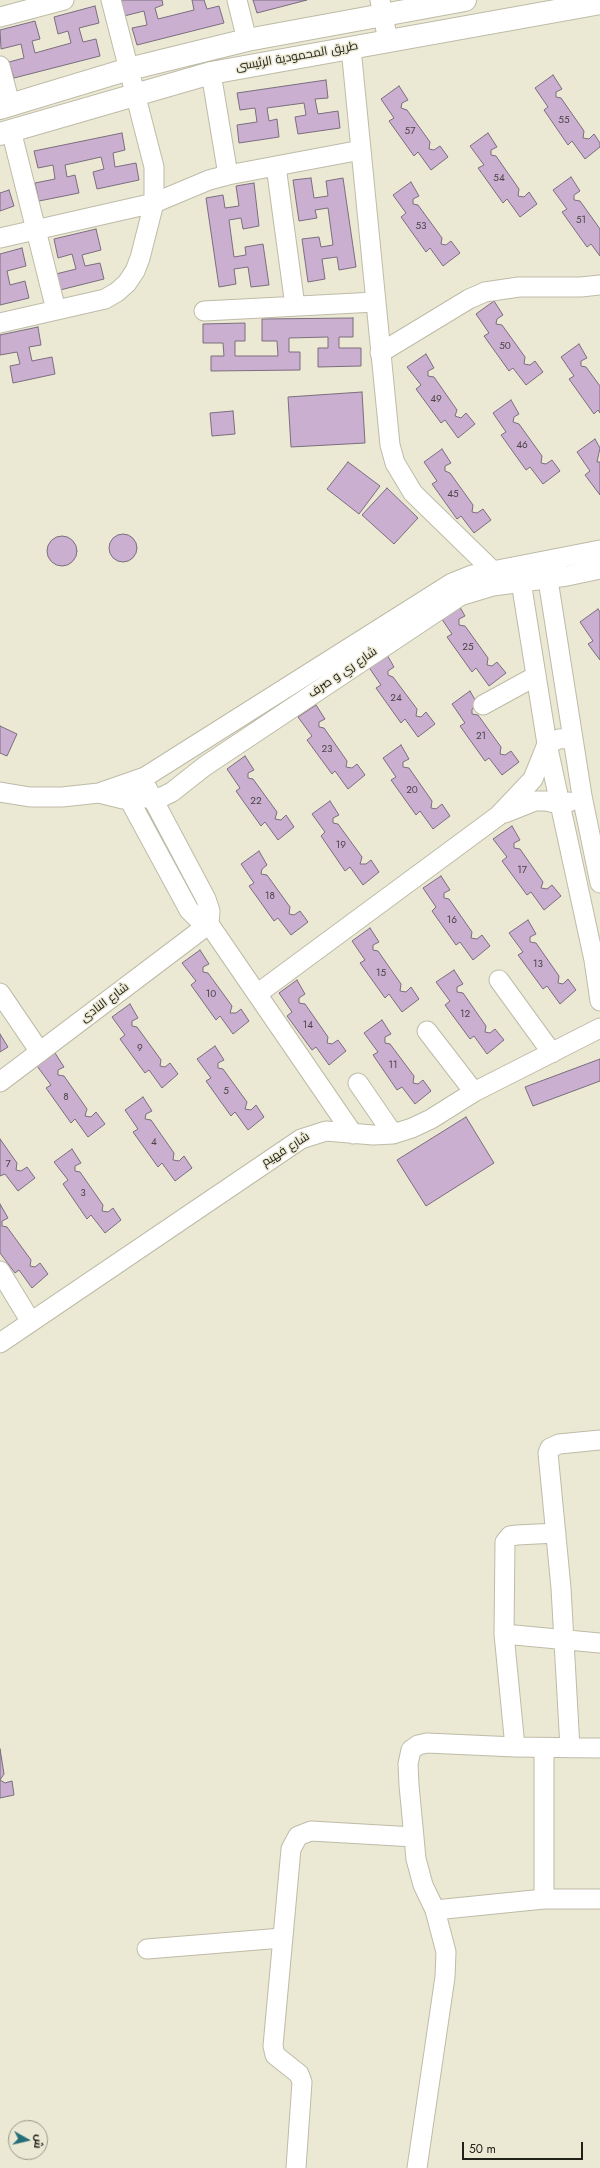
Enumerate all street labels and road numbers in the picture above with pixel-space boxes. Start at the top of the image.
street label: طريق المحمودية الرئيسى [235,39,359,75]
street label: شارع ري و صرف [306,645,380,701]
street label: شارع النادى [78,980,132,1026]
street label: شارع فهيم [260,1130,312,1170]

